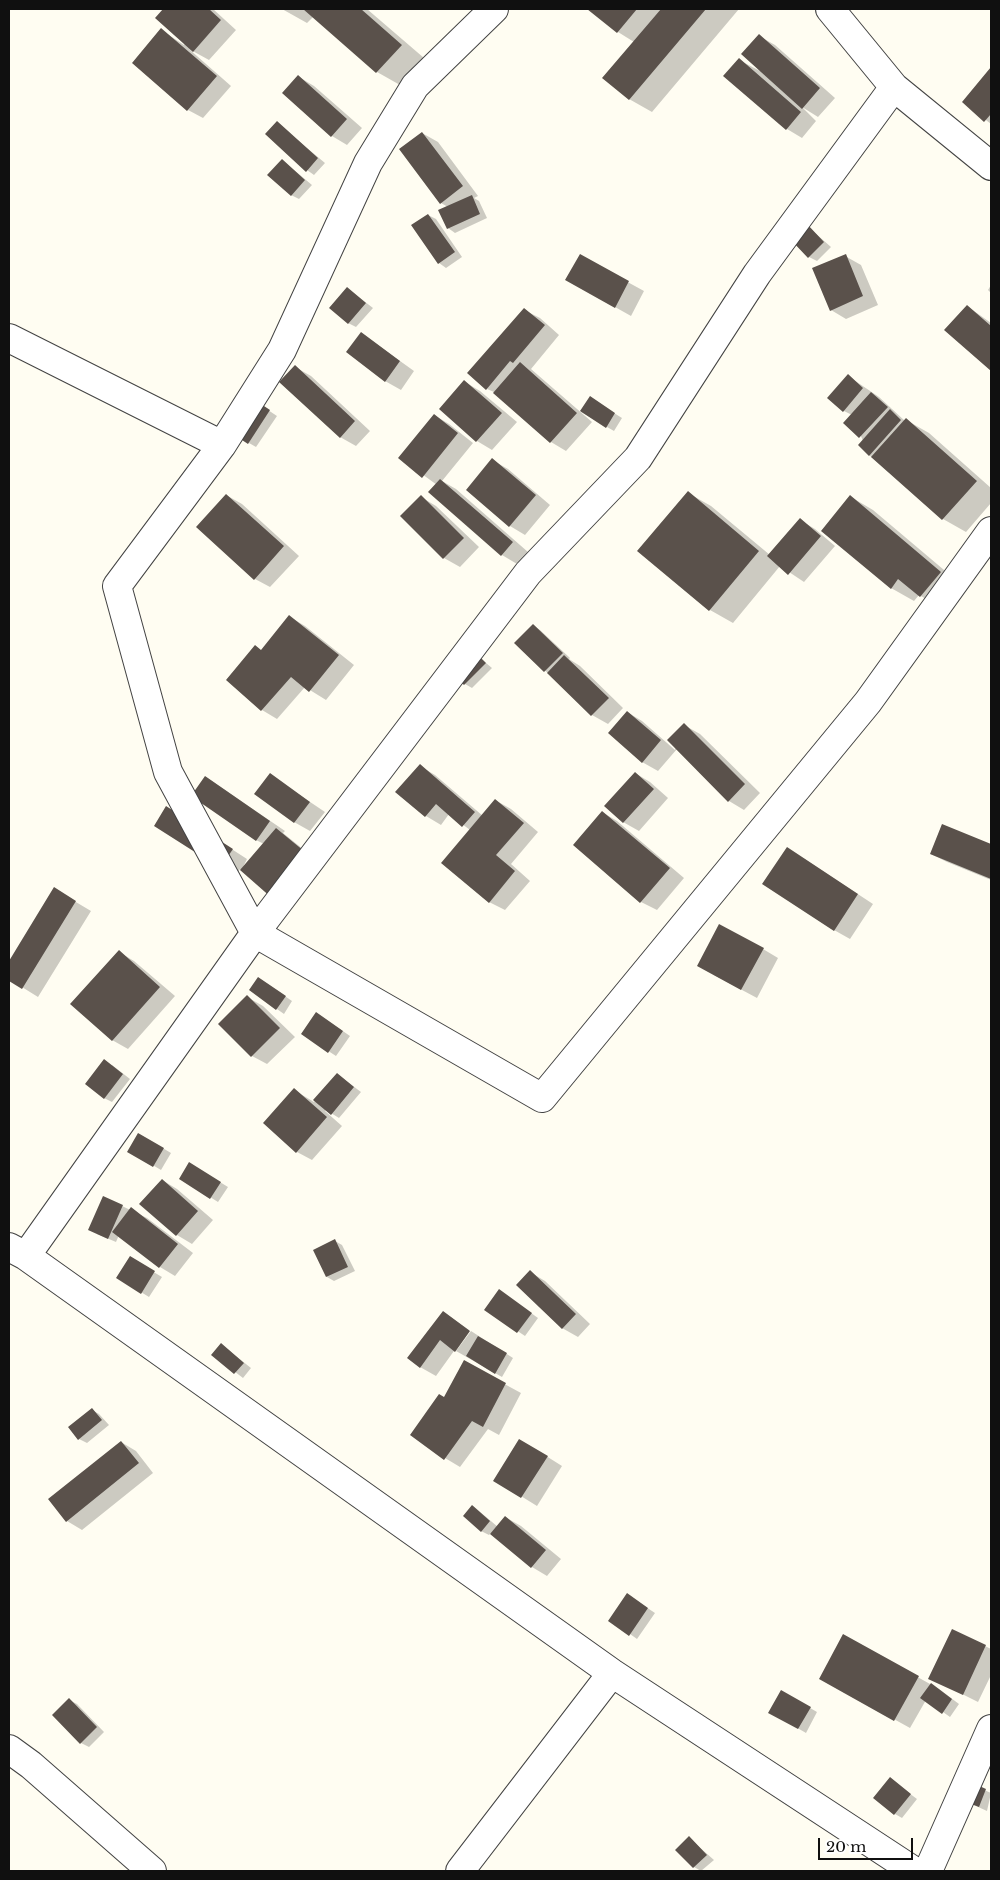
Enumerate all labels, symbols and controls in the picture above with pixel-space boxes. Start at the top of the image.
scale bar [820,1828,915,1860]
text: 20 m [826,1837,866,1856]

